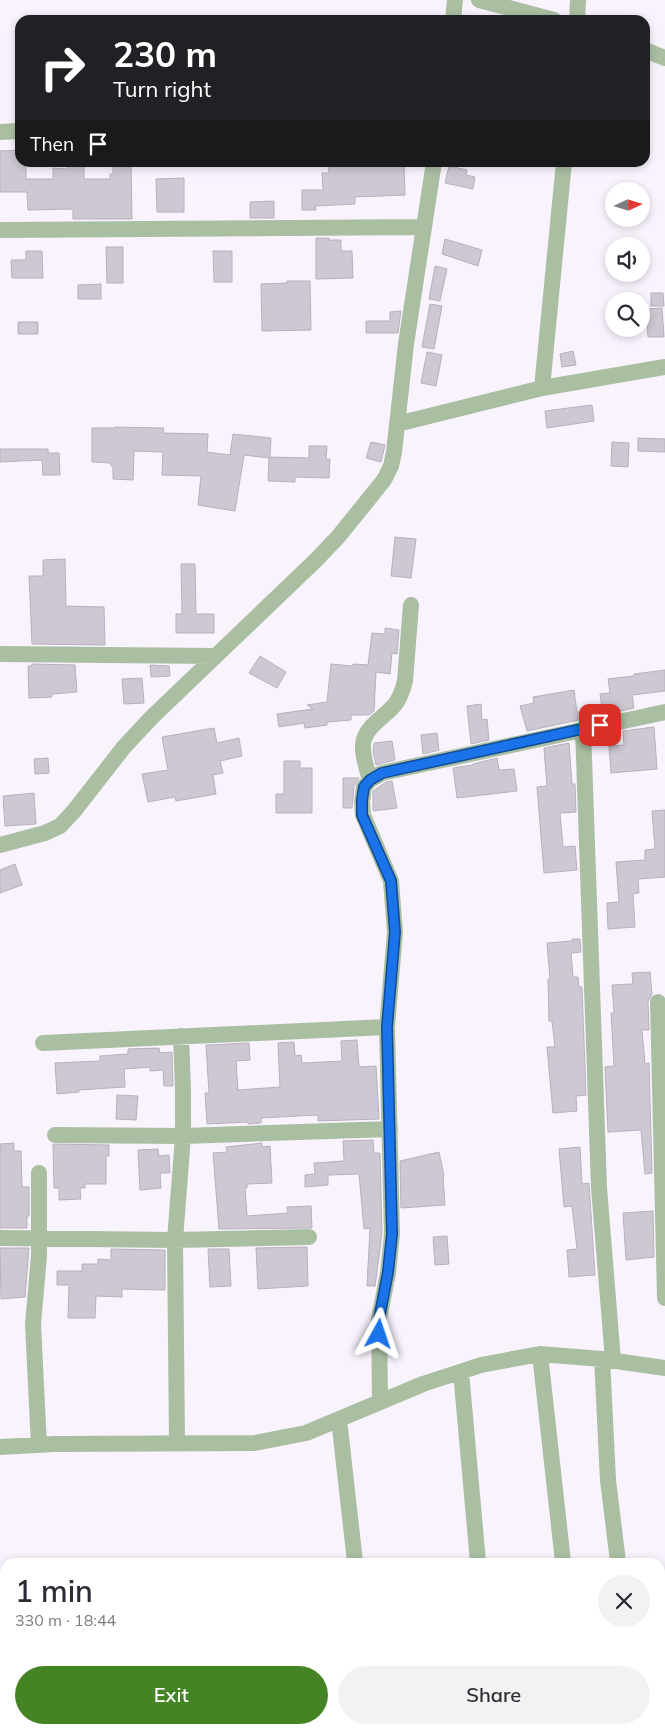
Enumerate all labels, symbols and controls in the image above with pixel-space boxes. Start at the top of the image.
text: 230 m [113,32,217,76]
icon: right [30,35,95,100]
text: Turn right [113,75,211,103]
icon: arrive [84,130,112,158]
text: Then [30,132,74,156]
north arrow [605,182,650,228]
map controls [605,182,650,337]
button: sound [605,237,650,282]
button: search [605,292,650,337]
pin [579,704,621,746]
icon: arrive [586,711,614,739]
position arrow [352,1307,404,1359]
text: 1 min [15,1572,93,1610]
button: close [598,1575,650,1627]
text: 330 m · 18:44 [15,1610,116,1630]
button: Exit [15,1666,328,1724]
button: Share [338,1666,650,1724]

